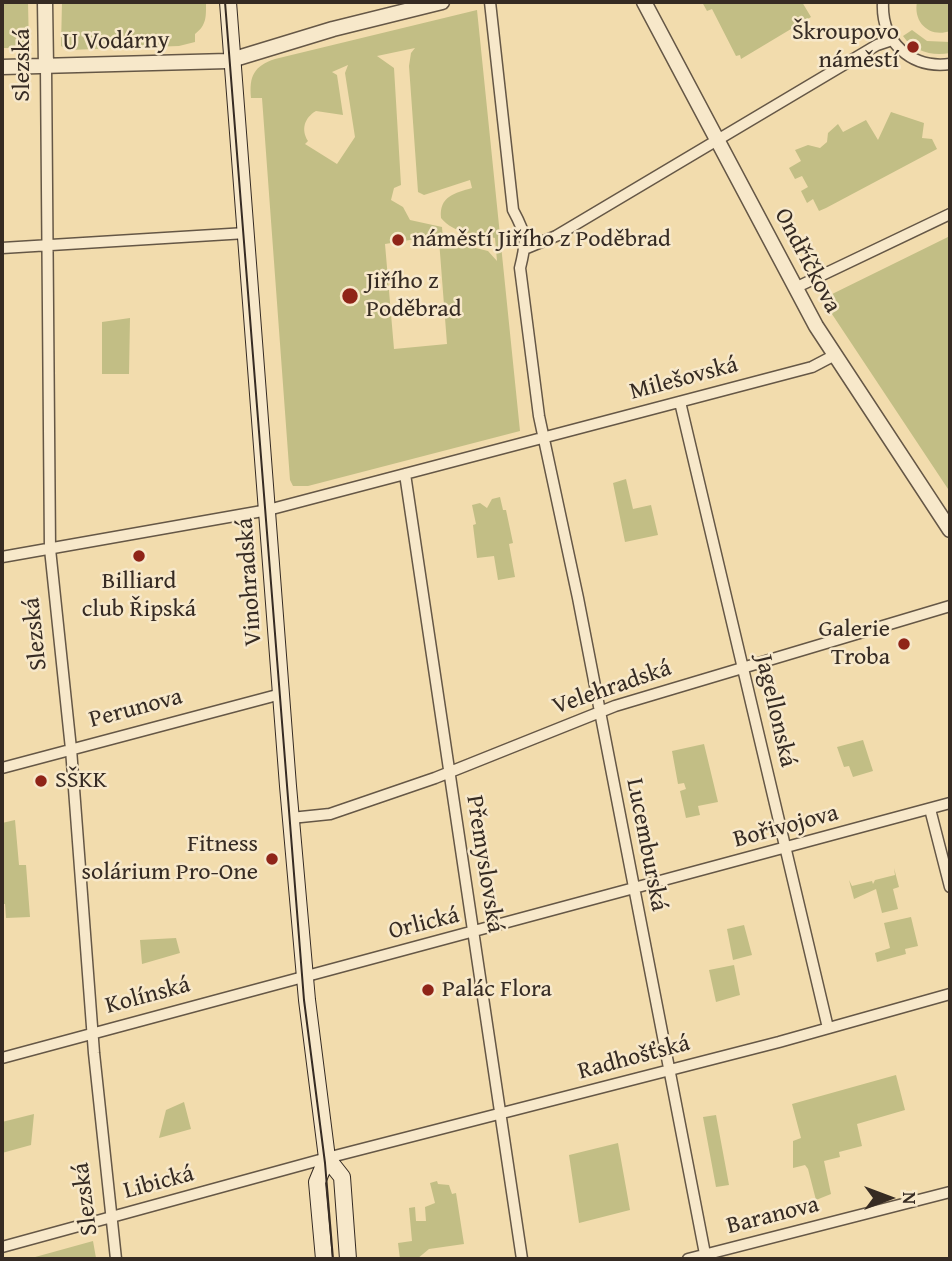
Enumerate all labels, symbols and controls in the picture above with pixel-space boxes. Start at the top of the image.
place label: Škroupovo náměstí [792,19,899,75]
street label: U Vodárny [62,27,170,57]
street label: Slezská [9,28,37,102]
marker: Škroupovo náměstí [905,39,921,55]
street label: Ondříčkova [767,204,847,318]
place label: náměstí Jiřího z Poděbrad [412,226,671,254]
marker: náměstí Jiřího z Poděbrad [390,232,406,248]
place label: Jiřího z Poděbrad [366,268,461,324]
marker: Jiřího z Poděbrad [340,286,360,306]
street label: Milešovská [627,351,741,407]
street label: Vinohradská [231,517,269,647]
marker: Billiard club Řipská [131,548,147,564]
place label: Billiard club Řipská [82,568,196,624]
street label: Slezská [18,596,54,672]
place label: Galerie Troba [819,616,890,672]
marker: Galerie Troba [896,636,912,652]
street label: Jagellonská [748,652,802,770]
street label: Velehradská [549,654,675,722]
street label: Perunova [86,683,186,735]
place label: SŠKK [55,767,107,795]
marker: SŠKK [33,773,49,789]
street label: Lucemburská [619,776,673,914]
street label: Přemyslovská [459,793,509,935]
street label: Bořivojova [730,799,842,855]
place label: Fitness solárium Pro-One [81,831,258,887]
marker: Fitness solárium Pro-One [264,851,280,867]
street label: Orlická [386,901,462,947]
street label: Kolínská [103,971,193,1021]
place label: Palác Flora [442,976,552,1004]
marker: Palác Flora [420,982,436,998]
street label: Radhošťská [575,1029,693,1087]
street label: Libická [121,1160,197,1206]
street label: Slezská [67,1161,105,1237]
north arrow [854,1163,924,1233]
street label: Baranova [724,1191,822,1241]
text: N [896,1192,924,1204]

